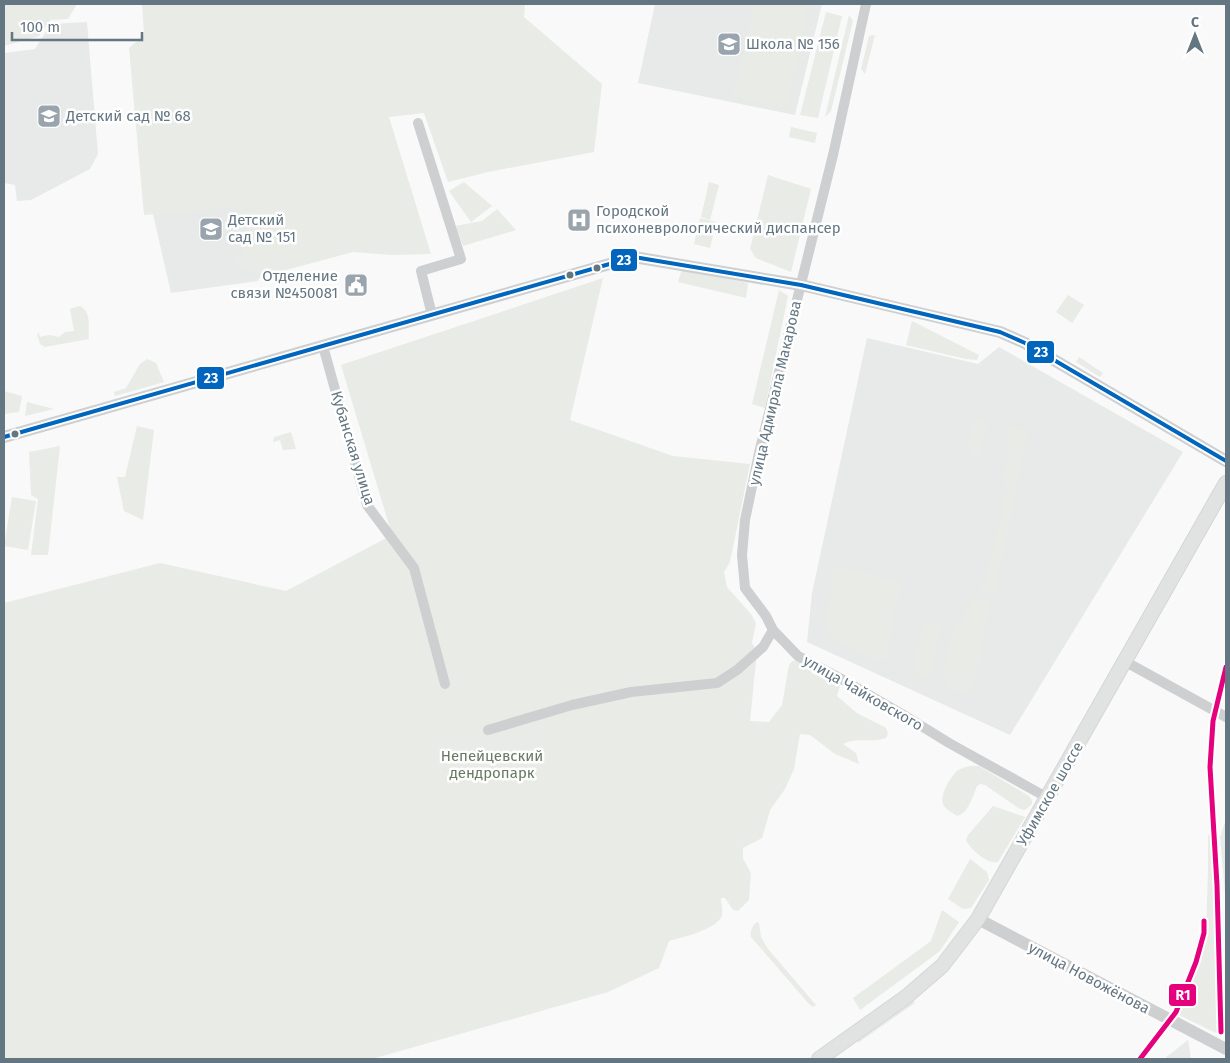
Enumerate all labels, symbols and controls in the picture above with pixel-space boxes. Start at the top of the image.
scale bar [12,10,142,42]
north arrow [1170,10,1220,60]
text: С [1191,14,1199,31]
text: 100 m [20,18,60,36]
school or university icon: Школа № 156 [716,31,742,57]
place label: Школа № 156 [746,35,840,53]
school or university icon: Детский сад № 68 [36,103,62,129]
place label: Детский сад № 68 [65,107,191,125]
place label: Городской психоневрологический диспансер [596,202,841,237]
hospital icon: Городской психоневрологический диспансер [566,207,592,233]
place label: Детский сад № 151 [227,211,296,246]
school or university icon: Детский сад № 151 [198,216,224,242]
line badge: 23 [610,248,638,272]
text: 23 [617,252,631,269]
unlabelled marker [592,263,602,273]
place label: Отделение связи №450081 [230,267,338,302]
unlabelled marker [565,270,575,280]
public building icon: Отделение связи №450081 [343,272,369,298]
street label: улица Адмирала Макарова [745,299,805,487]
line badge: 23 [1026,340,1055,364]
text: 23 [1034,344,1048,361]
line badge: 23 [196,366,225,390]
text: 23 [204,370,218,387]
street label: Кубанская улица [327,389,379,507]
unlabelled marker [10,429,20,439]
street label: улица Чайковского [800,651,926,735]
street label: Уфимское шоссе [1013,739,1087,849]
park label: Непейцевский дендропарк [441,747,543,782]
street label: улица Новожёнова [1025,938,1153,1018]
line badge: R1 [1168,983,1197,1007]
text: R1 [1176,987,1190,1004]

